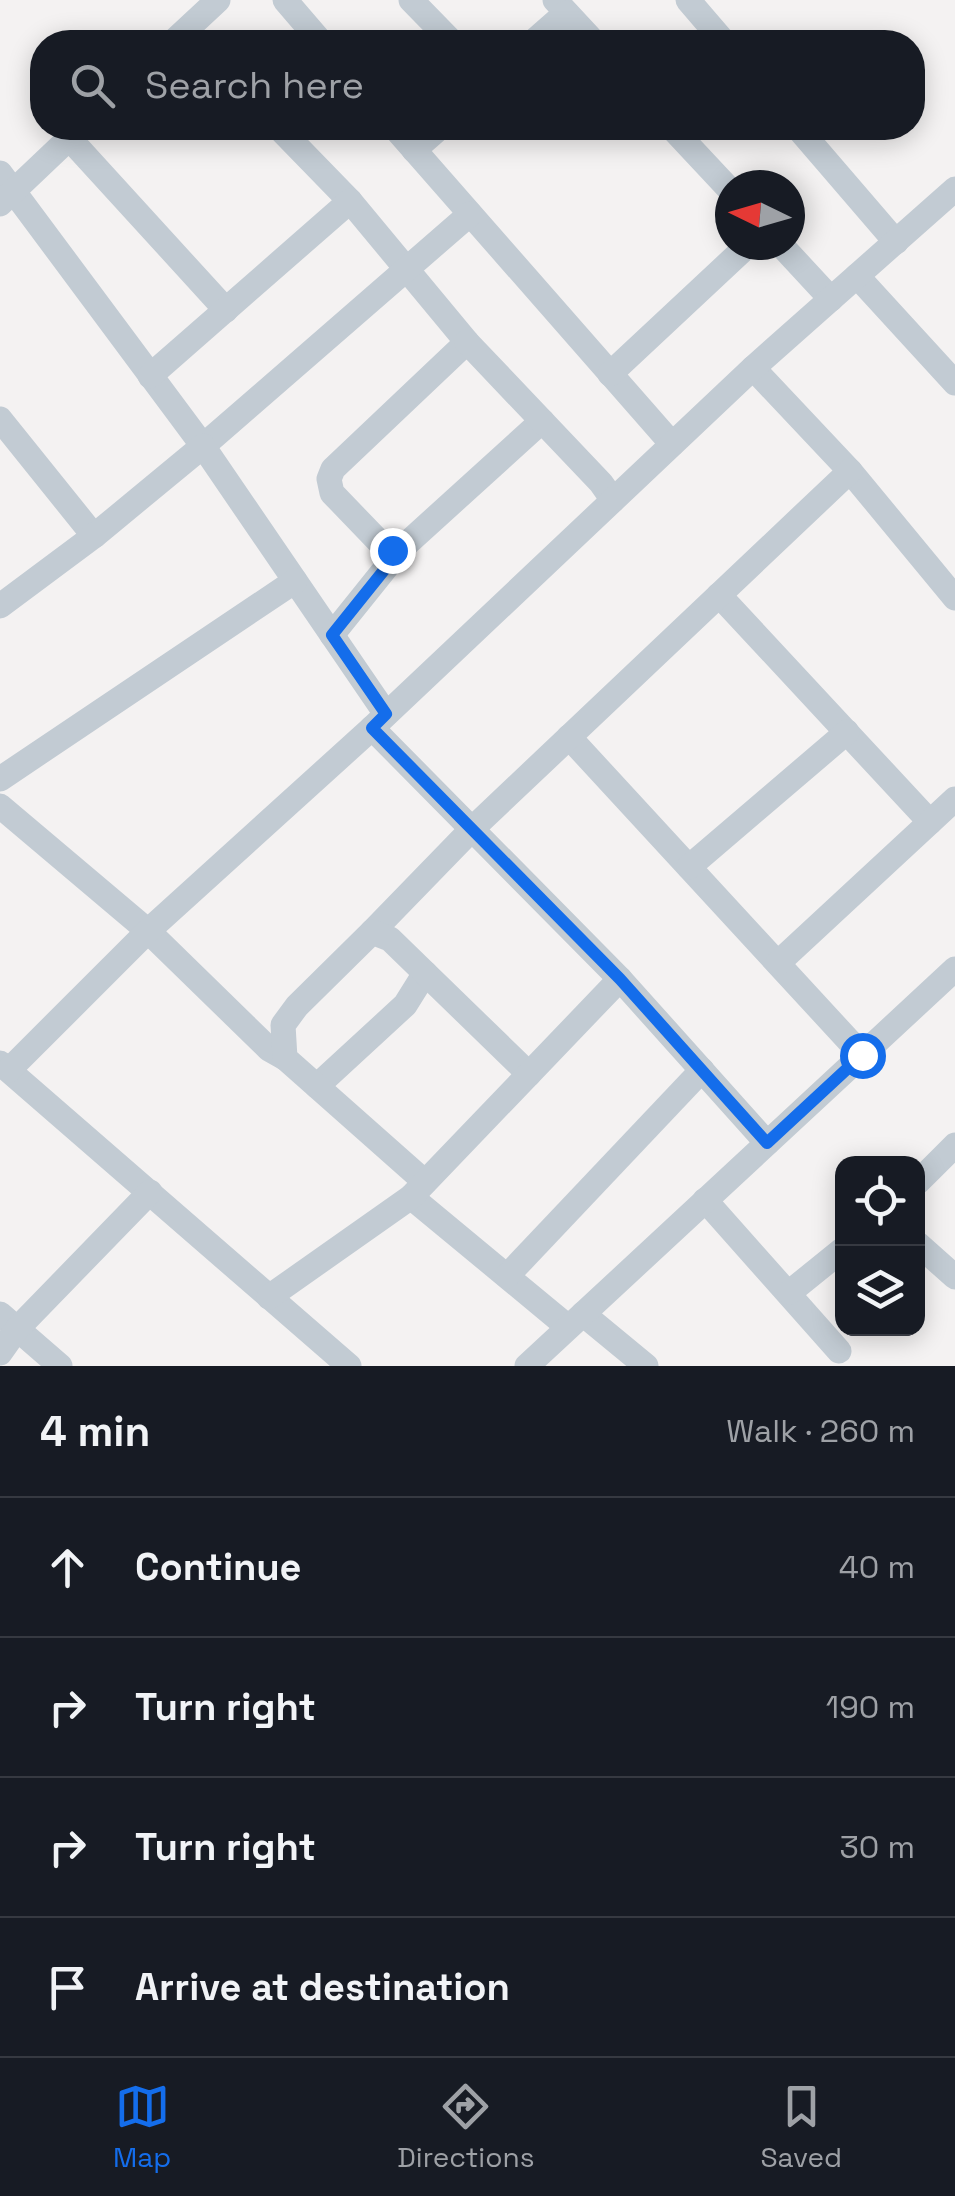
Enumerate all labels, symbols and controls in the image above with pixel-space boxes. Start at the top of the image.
search box [30,30,925,140]
icon: search [65,58,120,113]
text: Search here [145,61,364,109]
north arrow [715,170,805,260]
route end [370,528,416,574]
route start [840,1033,886,1079]
map controls [835,1156,925,1336]
button: locate [835,1156,925,1246]
button: layers [835,1246,925,1336]
text: 4 min [40,1405,150,1458]
text: Walk · 260 m [726,1411,915,1451]
icon: ahead [40,1540,95,1595]
text: Continue [135,1543,301,1591]
text: 40 m [839,1547,915,1587]
icon: right [40,1680,95,1735]
text: Turn right [135,1683,316,1731]
text: 190 m [826,1687,915,1727]
icon: right [40,1820,95,1875]
text: Turn right [135,1823,316,1871]
text: 30 m [839,1827,915,1867]
icon: arrive [40,1960,95,2015]
text: Arrive at destination [135,1963,510,2011]
tab: Map [113,2079,171,2175]
tab: Directions [397,2079,534,2175]
tab: Saved [760,2079,842,2175]

